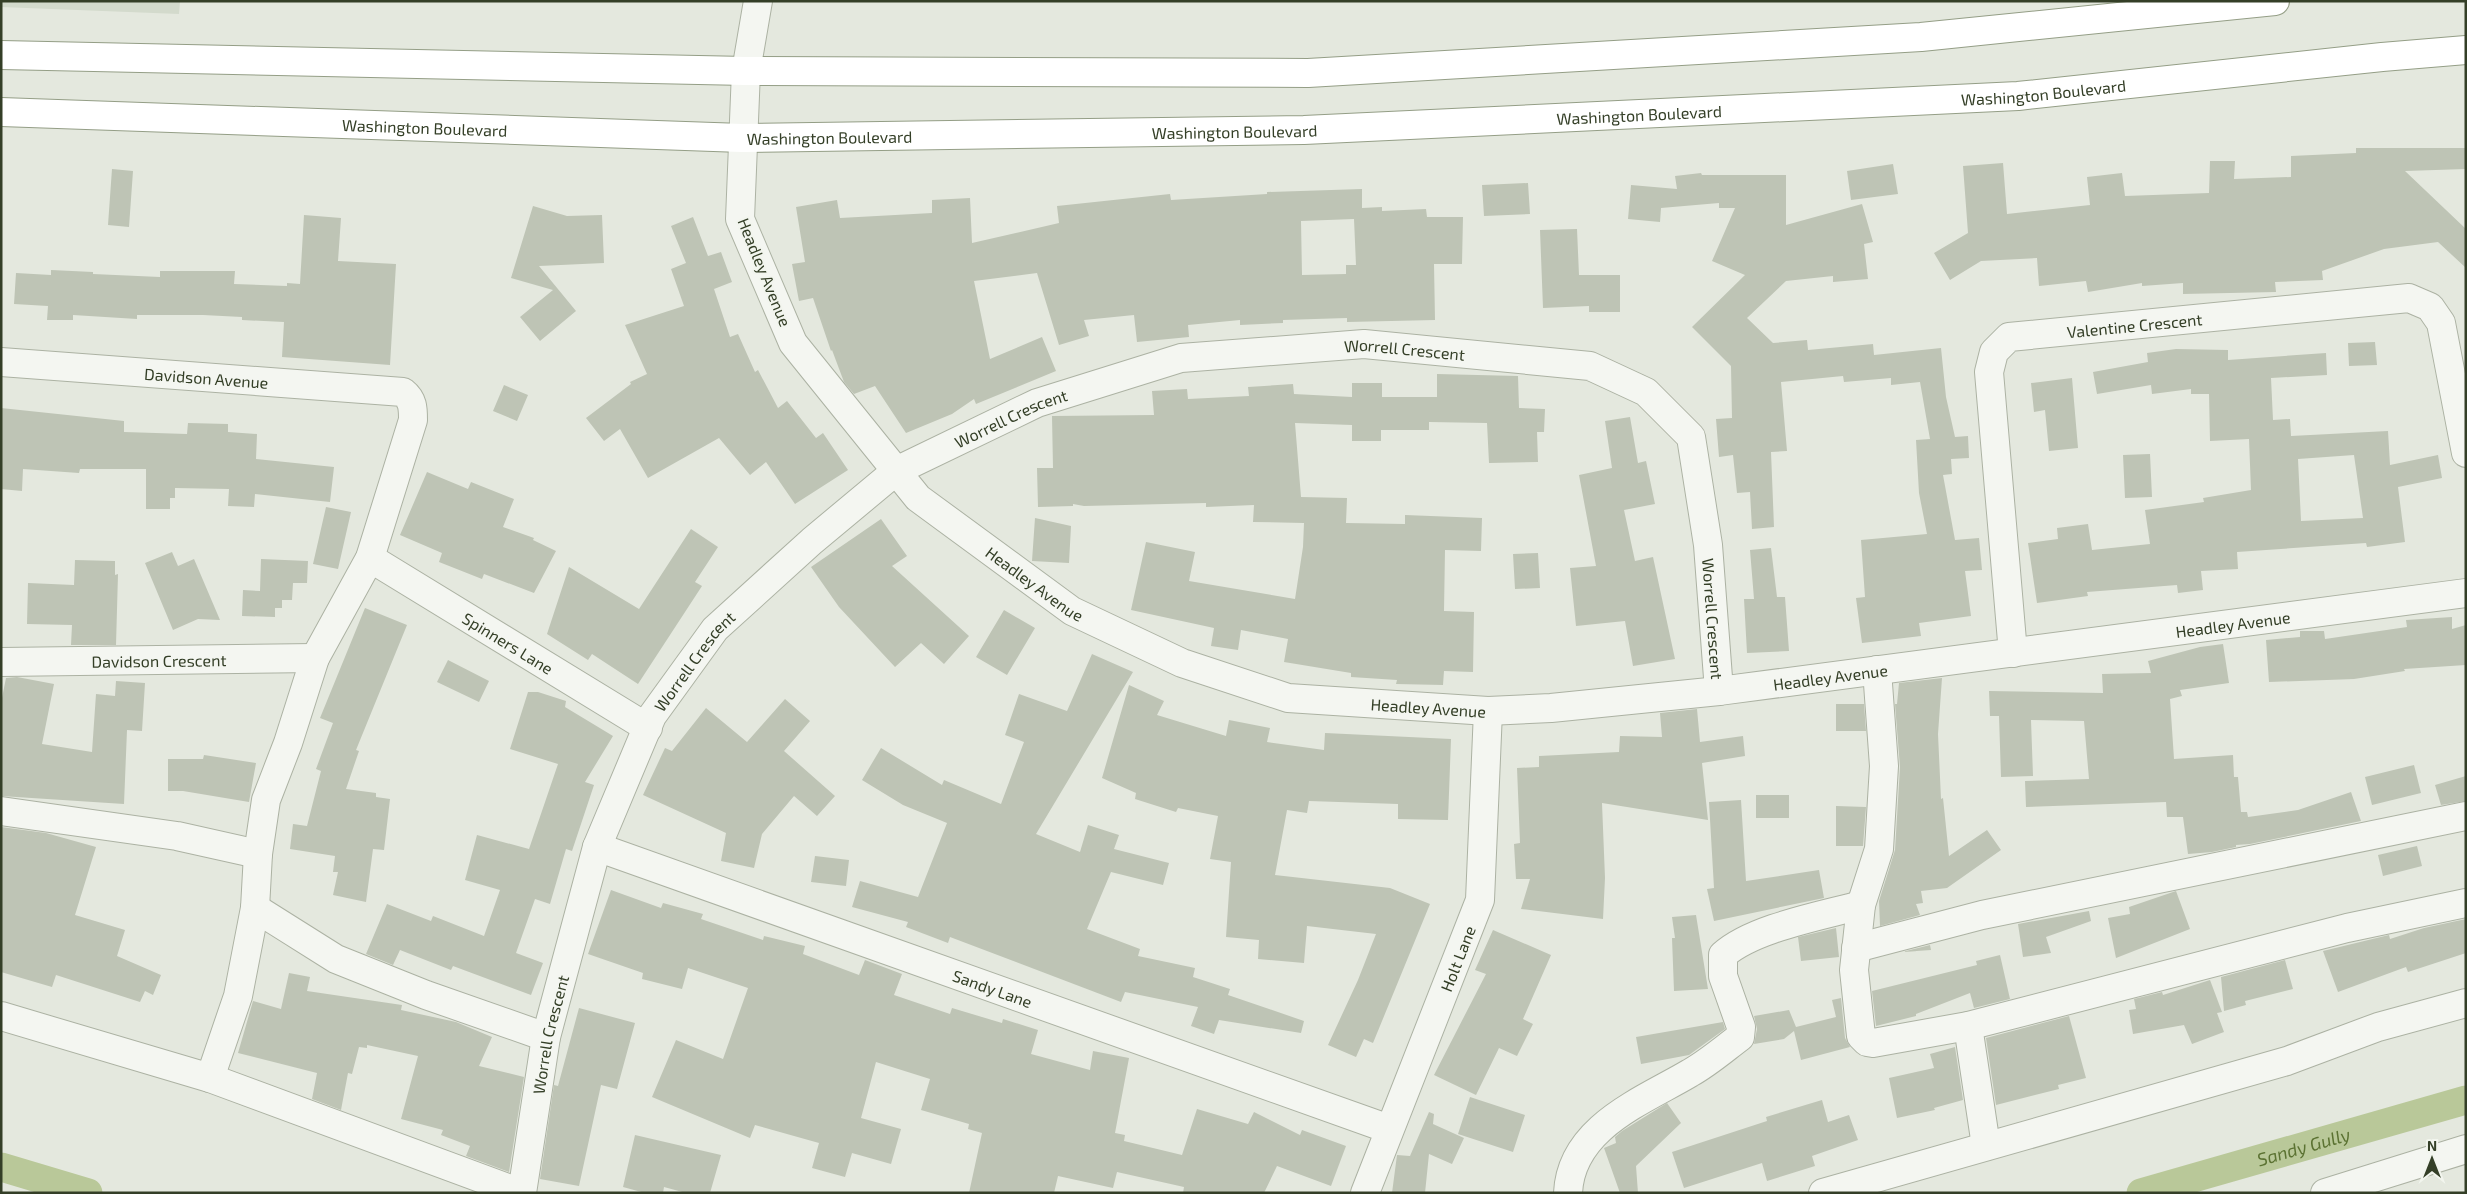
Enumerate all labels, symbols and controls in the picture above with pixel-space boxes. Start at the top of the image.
street label: Washington Boulevard [1960,75,2127,108]
street label: Washington Boulevard [1556,101,1722,127]
street label: Washington Boulevard [342,114,508,139]
street label: Washington Boulevard [1152,120,1318,142]
street label: Washington Boulevard [747,126,912,147]
street label: Headley Avenue [735,215,795,329]
street label: Valentine Crescent [2066,309,2203,341]
street label: Worrell Crescent [1343,334,1466,363]
street label: Davidson Avenue [144,363,269,391]
street label: Worrell Crescent [951,385,1069,451]
street label: Headley Avenue [983,542,1087,625]
street label: Worrell Crescent [1700,557,1728,680]
street label: Worrell Crescent [649,607,738,715]
street label: Headley Avenue [2174,607,2291,641]
street label: Spinners Lane [460,608,557,677]
street label: Davidson Crescent [91,650,227,670]
street label: Headley Avenue [1772,659,1889,693]
street label: Headley Avenue [1370,694,1487,720]
street label: Holt Lane [1436,923,1479,994]
street label: Sandy Lane [950,965,1035,1011]
street label: Worrell Crescent [528,973,572,1095]
water label: Sandy Gully [2254,1123,2353,1170]
north arrow [2407,1134,2457,1184]
text: N [2427,1137,2437,1154]

